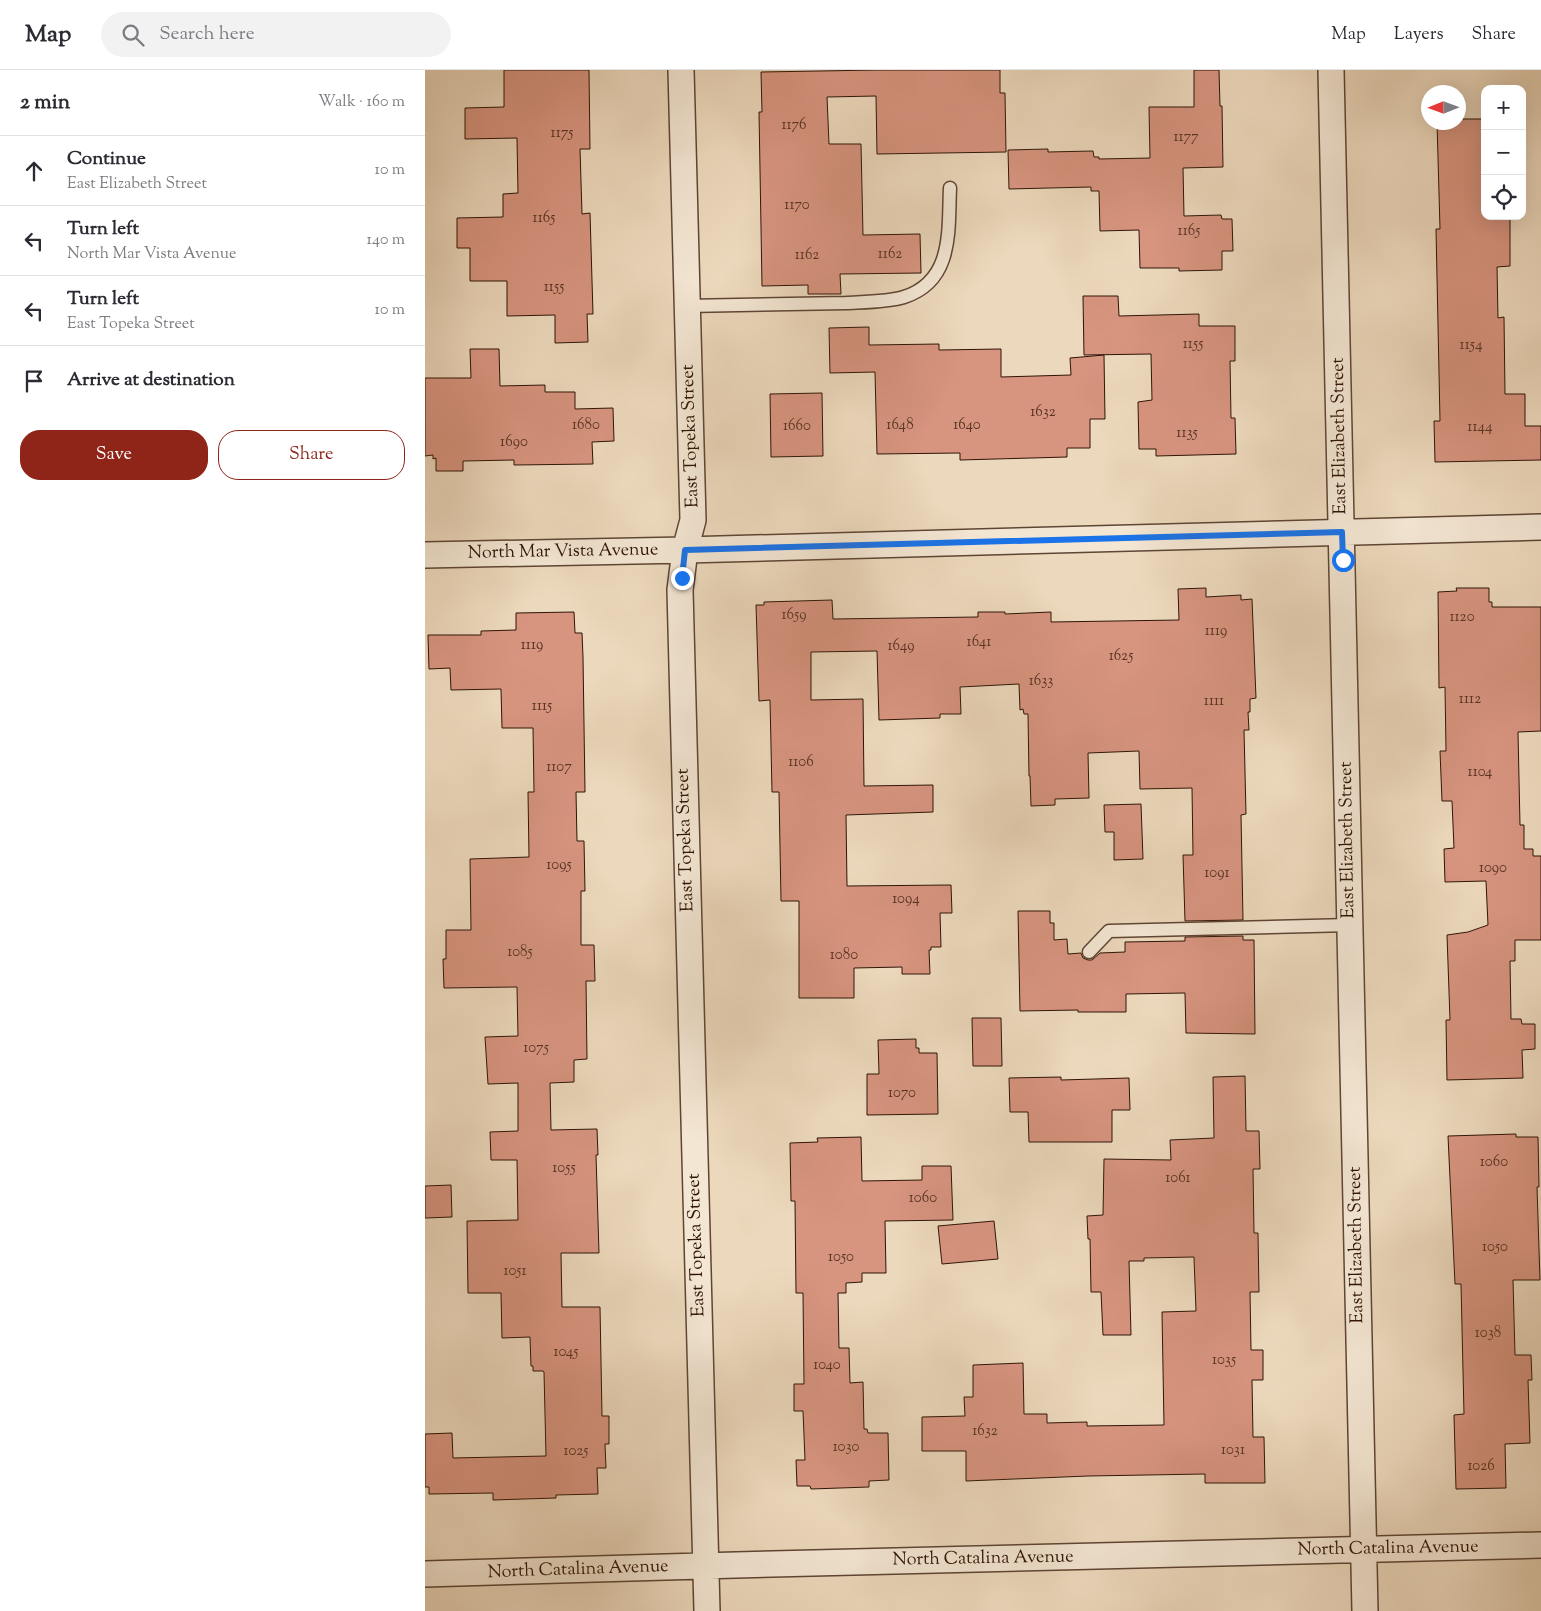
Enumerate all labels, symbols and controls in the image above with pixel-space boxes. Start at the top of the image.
search box [101,12,451,57]
text: Map [25,18,71,52]
icon: search [119,21,147,49]
text: Search here [159,21,255,48]
text: Map [1331,22,1366,48]
text: Layers [1394,22,1444,48]
text: Share [1472,22,1516,48]
north arrow [1421,85,1466,130]
map controls [1481,85,1526,220]
button: + [1481,85,1526,130]
text: 2 min [20,88,70,118]
text: Walk · 160 m [318,91,405,114]
house number: 1176 [781,115,807,136]
house number: 1175 [551,123,573,144]
house number: 1177 [1173,127,1199,148]
button: − [1481,130,1526,175]
text: Continue [67,146,146,173]
icon: ahead [20,157,48,185]
text: 10 m [375,159,405,182]
text: East Elizabeth Street [67,173,207,196]
button: locate [1481,175,1526,220]
house number: 1170 [784,195,810,216]
house number: 1165 [533,208,555,229]
text: Turn left [67,216,139,243]
house number: 1165 [1178,221,1200,242]
icon: left [20,227,48,255]
text: 140 m [367,229,405,252]
text: North Mar Vista Avenue [67,243,236,266]
house number: 1162 [878,244,902,265]
house number: 1162 [795,245,819,266]
house number: 1155 [544,277,564,298]
text: Turn left [67,286,139,313]
icon: left [20,297,48,325]
text: 10 m [375,299,405,322]
text: East Topeka Street [67,313,195,336]
house number: 1155 [1183,334,1203,355]
house number: 1154 [1460,335,1483,356]
street label: East Elizabeth Street [1326,357,1354,515]
street label: East Topeka Street [676,364,706,508]
icon: arrive [20,367,48,395]
text: Arrive at destination [67,367,235,394]
house number: 1632 [1030,402,1056,423]
house number: 1680 [572,415,600,436]
house number: 1648 [886,415,914,436]
house number: 1640 [953,415,981,436]
house number: 1660 [783,416,811,437]
house number: 1144 [1467,417,1493,438]
house number: 1135 [1176,423,1198,444]
button: Save [20,430,208,480]
button: Share [218,430,405,480]
house number: 1690 [500,432,528,453]
street label: North Mar Vista Avenue [468,537,658,567]
route start [1332,549,1355,572]
route end [671,567,694,590]
house number: 1659 [782,605,806,626]
house number: 1120 [1449,607,1475,628]
house number: 1119 [1205,621,1227,642]
house number: 1641 [967,632,991,653]
house number: 1119 [521,635,543,656]
house number: 1649 [888,636,915,657]
house number: 1625 [1109,646,1133,667]
house number: 1633 [1029,671,1053,692]
house number: 1112 [1459,689,1481,710]
house number: 1111 [1204,691,1224,712]
house number: 1115 [532,696,552,717]
house number: 1106 [788,752,814,773]
house number: 1107 [546,757,572,778]
street label: East Elizabeth Street [1334,761,1362,919]
house number: 1104 [1468,762,1493,783]
street label: East Topeka Street [671,768,701,912]
house number: 1095 [546,855,572,876]
house number: 1090 [1479,858,1507,879]
house number: 1091 [1204,863,1230,884]
house number: 1094 [892,889,920,910]
house number: 1085 [507,942,533,963]
house number: 1080 [830,945,858,966]
house number: 1075 [523,1038,549,1059]
house number: 1070 [888,1083,916,1104]
house number: 1060 [1480,1152,1508,1173]
house number: 1055 [552,1158,576,1179]
street label: East Elizabeth Street [1343,1166,1371,1324]
house number: 1061 [1165,1168,1191,1189]
street label: East Topeka Street [682,1173,712,1317]
house number: 1060 [909,1188,937,1209]
house number: 1050 [1482,1237,1508,1258]
house number: 1050 [828,1247,854,1268]
house number: 1051 [503,1261,527,1282]
house number: 1038 [1475,1323,1501,1344]
house number: 1045 [554,1342,578,1363]
house number: 1035 [1212,1350,1236,1371]
house number: 1040 [813,1355,841,1376]
house number: 1632 [972,1421,998,1442]
house number: 1030 [833,1437,859,1458]
house number: 1031 [1221,1440,1245,1461]
house number: 1025 [564,1441,588,1462]
house number: 1026 [1467,1456,1495,1477]
street label: North Catalina Avenue [1297,1534,1479,1564]
street label: North Catalina Avenue [892,1544,1074,1574]
street label: North Catalina Avenue [487,1554,669,1586]

